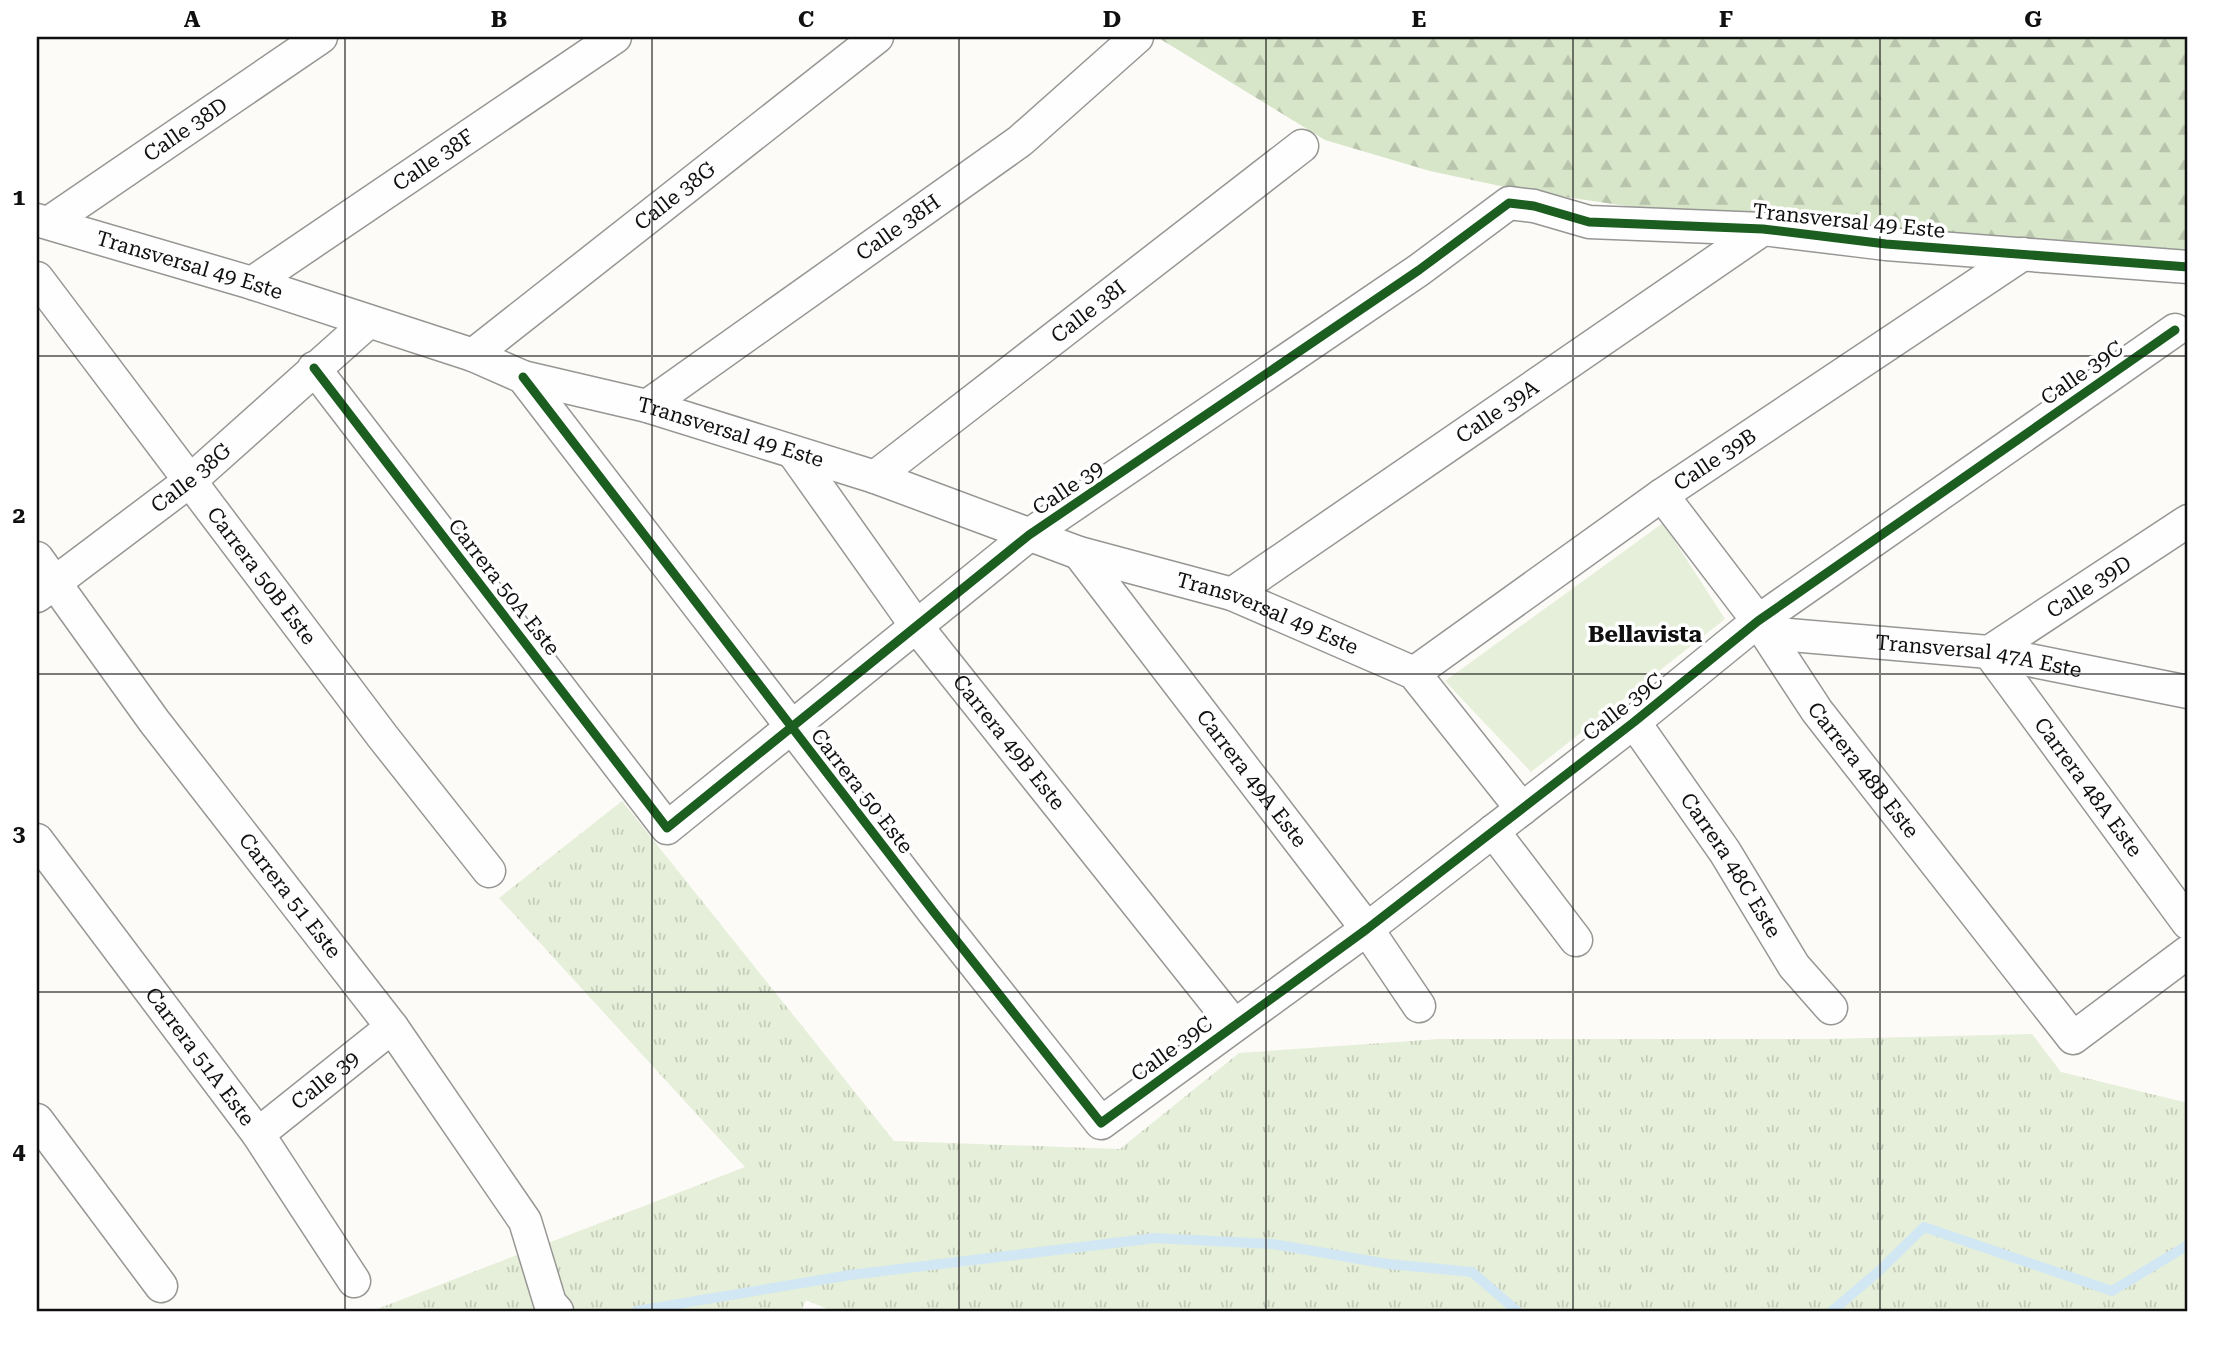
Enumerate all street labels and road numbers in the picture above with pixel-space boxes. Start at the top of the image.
street label: Calle 38D [139,93,232,167]
street label: Calle 38F [388,124,478,196]
street label: Calle 38G [630,157,720,235]
street label: Calle 38H [851,190,945,266]
street label: Transversal 49 Este [1752,199,1946,243]
street label: Transversal 49 Este [93,226,286,304]
street label: Calle 38I [1046,275,1130,348]
street label: Calle 39C [2036,336,2128,410]
street label: Calle 39A [1452,375,1543,448]
street label: Transversal 49 Este [635,392,827,472]
street label: Calle 39B [1669,424,1761,496]
street label: Calle 38G [146,438,236,518]
street label: Calle 39 [1028,456,1108,520]
street label: Carrera 50B Este [202,502,321,649]
street label: Carrera 50A Este [443,514,565,660]
street label: Calle 39D [2042,551,2136,623]
street label: Transversal 49 Este [1174,568,1362,659]
street label: Transversal 47A Este [1874,630,2084,682]
street label: Calle 39C [1578,668,1668,746]
street label: Carrera 49B Este [948,670,1070,815]
street label: Carrera 48B Este [1803,698,1924,843]
street label: Carrera 49A Este [1192,705,1312,852]
street label: Carrera 48A Este [2029,713,2147,861]
street label: Carrera 50 Este [806,724,918,858]
street label: Carrera 48C Este [1676,788,1786,942]
street label: Carrera 51 Este [234,828,346,963]
street label: Carrera 51A Este [140,983,259,1130]
street label: Calle 39C [1127,1011,1217,1087]
street label: Calle 39 [287,1046,364,1115]

